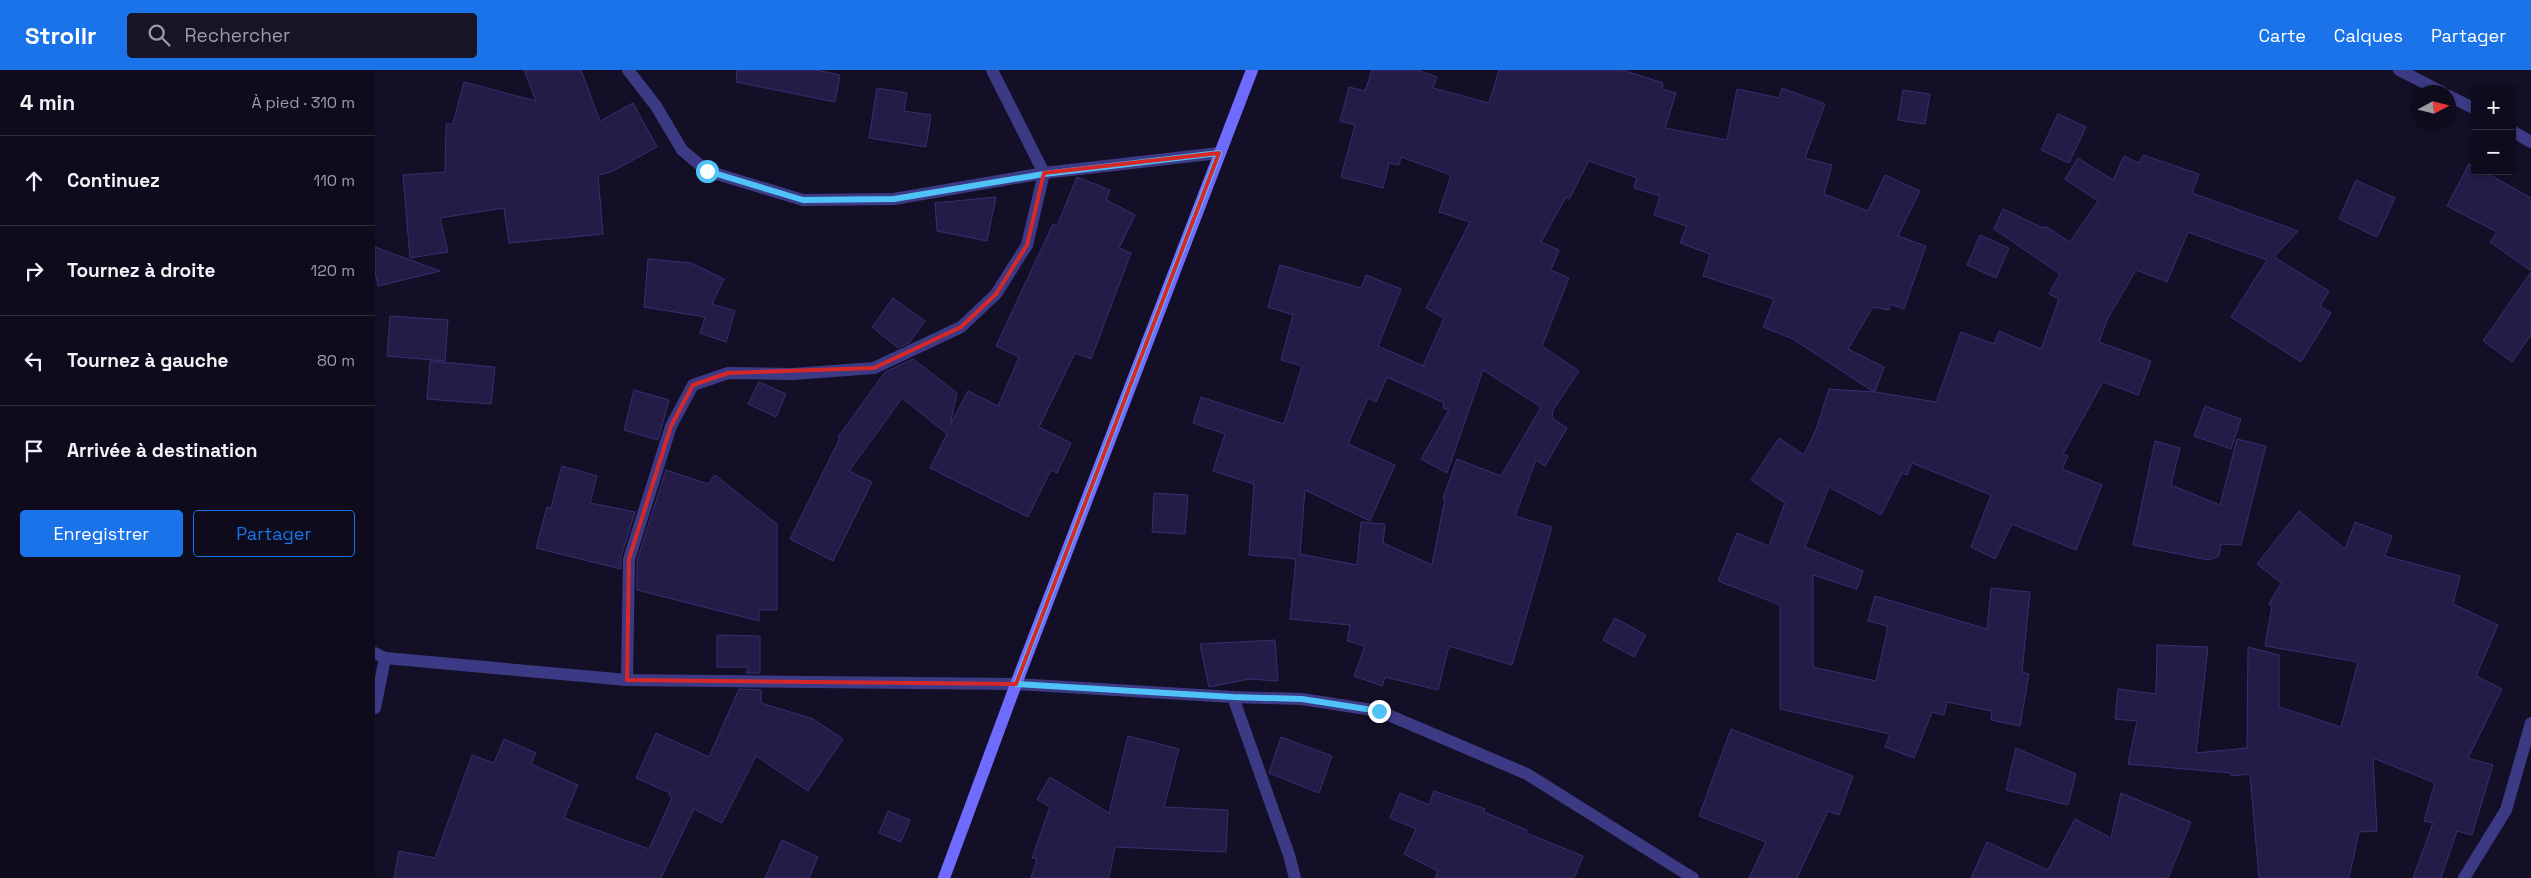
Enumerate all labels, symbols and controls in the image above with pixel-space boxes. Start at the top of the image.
search box [127,13,477,58]
text: Strollr [25,20,97,51]
icon: search [145,21,173,49]
text: Rechercher [185,23,290,48]
text: Carte [2259,24,2306,47]
text: Calques [2334,24,2403,47]
text: Partager [2431,24,2506,47]
north arrow [2411,85,2456,130]
map controls [2471,85,2516,175]
button: + [2471,85,2516,130]
text: 4 min [20,89,75,116]
text: À pied · 310 m [252,92,355,113]
button: − [2471,130,2516,175]
route start [696,160,719,183]
icon: ahead [20,167,48,195]
text: Continuez [67,168,160,193]
text: 110 m [313,170,355,191]
icon: right [20,257,48,285]
text: Tournez à droite [67,258,216,283]
text: 120 m [311,260,355,281]
icon: left [20,347,48,375]
text: Tournez à gauche [67,348,229,373]
text: 80 m [317,350,355,371]
icon: arrive [20,437,48,465]
text: Arrivée à destination [67,438,257,463]
button: Enregistrer [20,510,183,557]
button: Partager [193,510,355,557]
route end [1368,700,1391,723]

